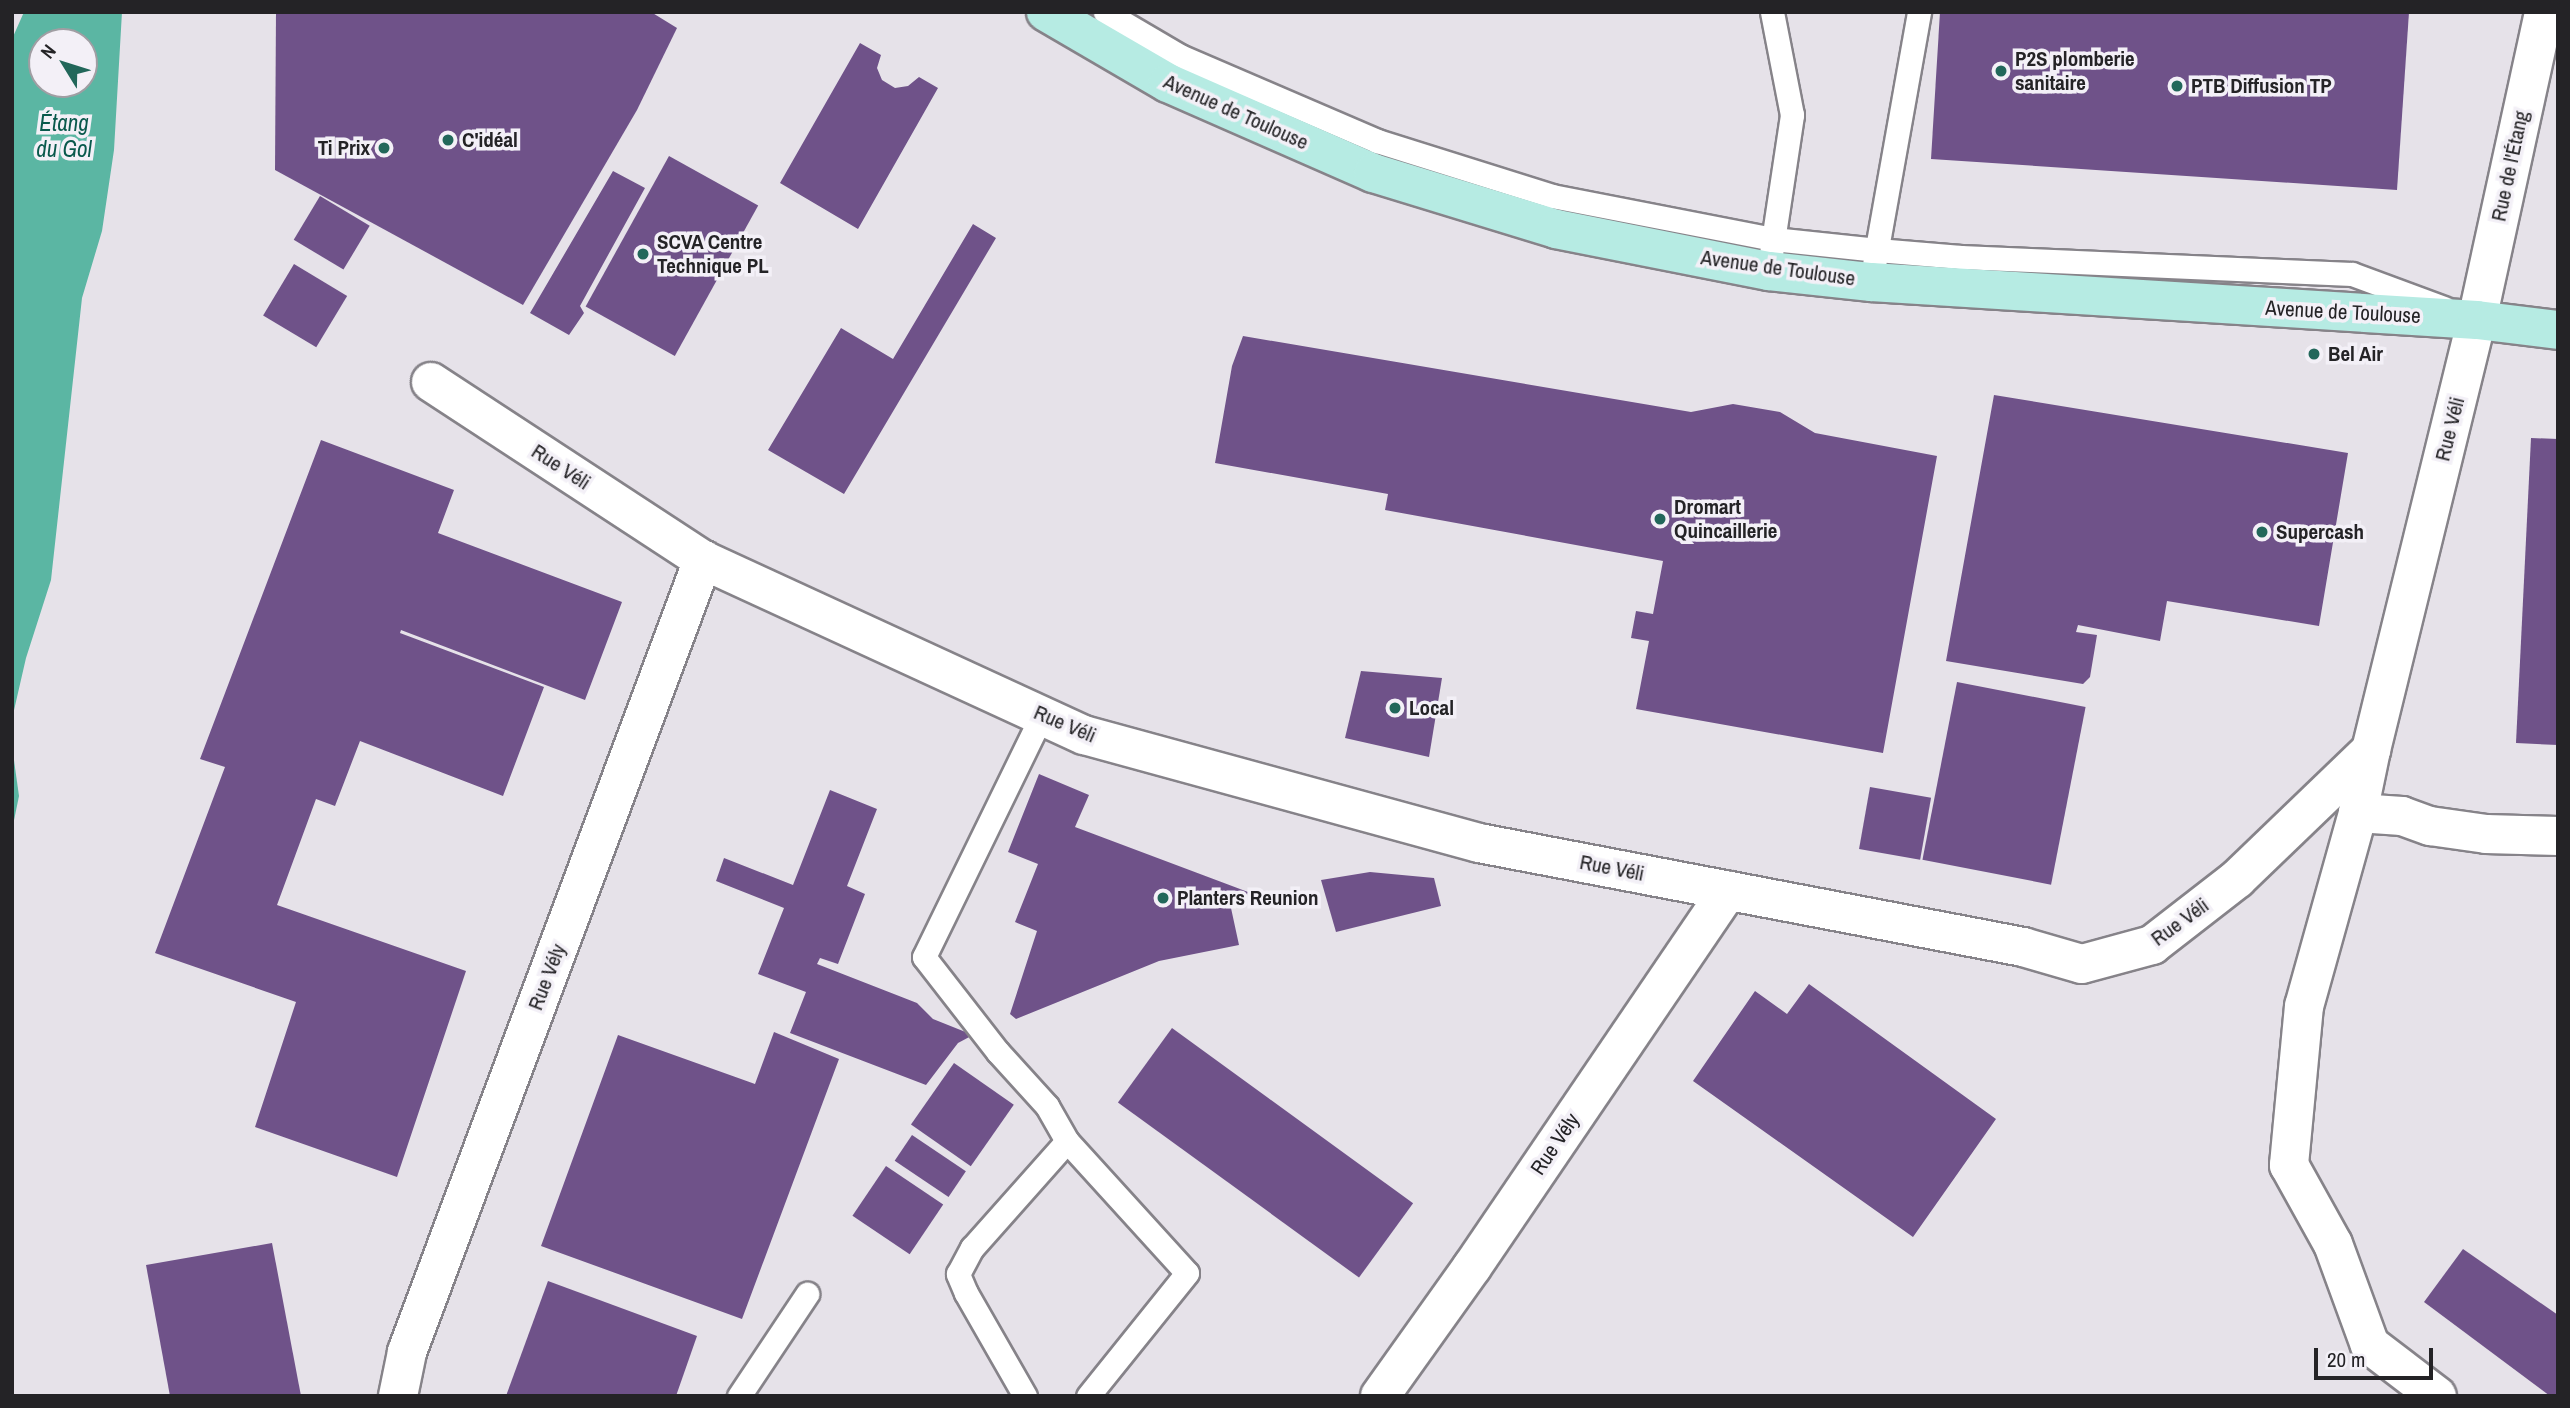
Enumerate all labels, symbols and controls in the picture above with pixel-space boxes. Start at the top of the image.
north arrow [28,28,98,98]
text: N [34,39,62,64]
place label: P2S plomberie sanitaire [2015,46,2135,96]
marker: P2S plomberie sanitaire [1993,63,2009,79]
street label: Avenue de Toulouse [1160,69,1312,155]
place label: PTB Diffusion TP [2191,73,2332,99]
marker: PTB Diffusion TP [2169,78,2185,94]
street label: Rue de l'Étang [2486,108,2534,224]
water label: Étang du Gol [36,109,92,163]
place label: C'idéal [462,127,518,153]
marker: C'idéal [440,132,456,148]
place label: Ti Prix [318,135,370,161]
marker: Ti Prix [376,140,392,156]
place label: SCVA Centre Technique PL [657,229,769,279]
street label: Avenue de Toulouse [1699,245,1857,291]
marker: SCVA Centre Technique PL [635,246,651,262]
street label: Avenue de Toulouse [2265,295,2421,329]
place label: Bel Air [2328,341,2384,367]
marker: Bel Air [2306,346,2322,362]
street label: Rue Véli [2430,394,2470,464]
street label: Rue Véli [527,439,595,495]
place label: Dromart Quincaillerie [1674,494,1777,544]
marker: Dromart Quincaillerie [1652,511,1668,527]
place label: Supercash [2276,519,2364,545]
marker: Supercash [2254,524,2270,540]
place label: Local [1409,695,1454,721]
street label: Rue Véli [1030,700,1100,748]
marker: Local [1387,700,1403,716]
street label: Rue Véli [1578,849,1646,887]
place label: Planters Reunion [1177,885,1319,911]
marker: Planters Reunion [1155,890,1171,906]
street label: Rue Véli [2146,893,2214,951]
street label: Rue Vély [523,940,571,1014]
street label: Rue Vély [1525,1108,1585,1180]
scale bar [2318,1334,2437,1378]
text: 20 m [2327,1345,2365,1374]

